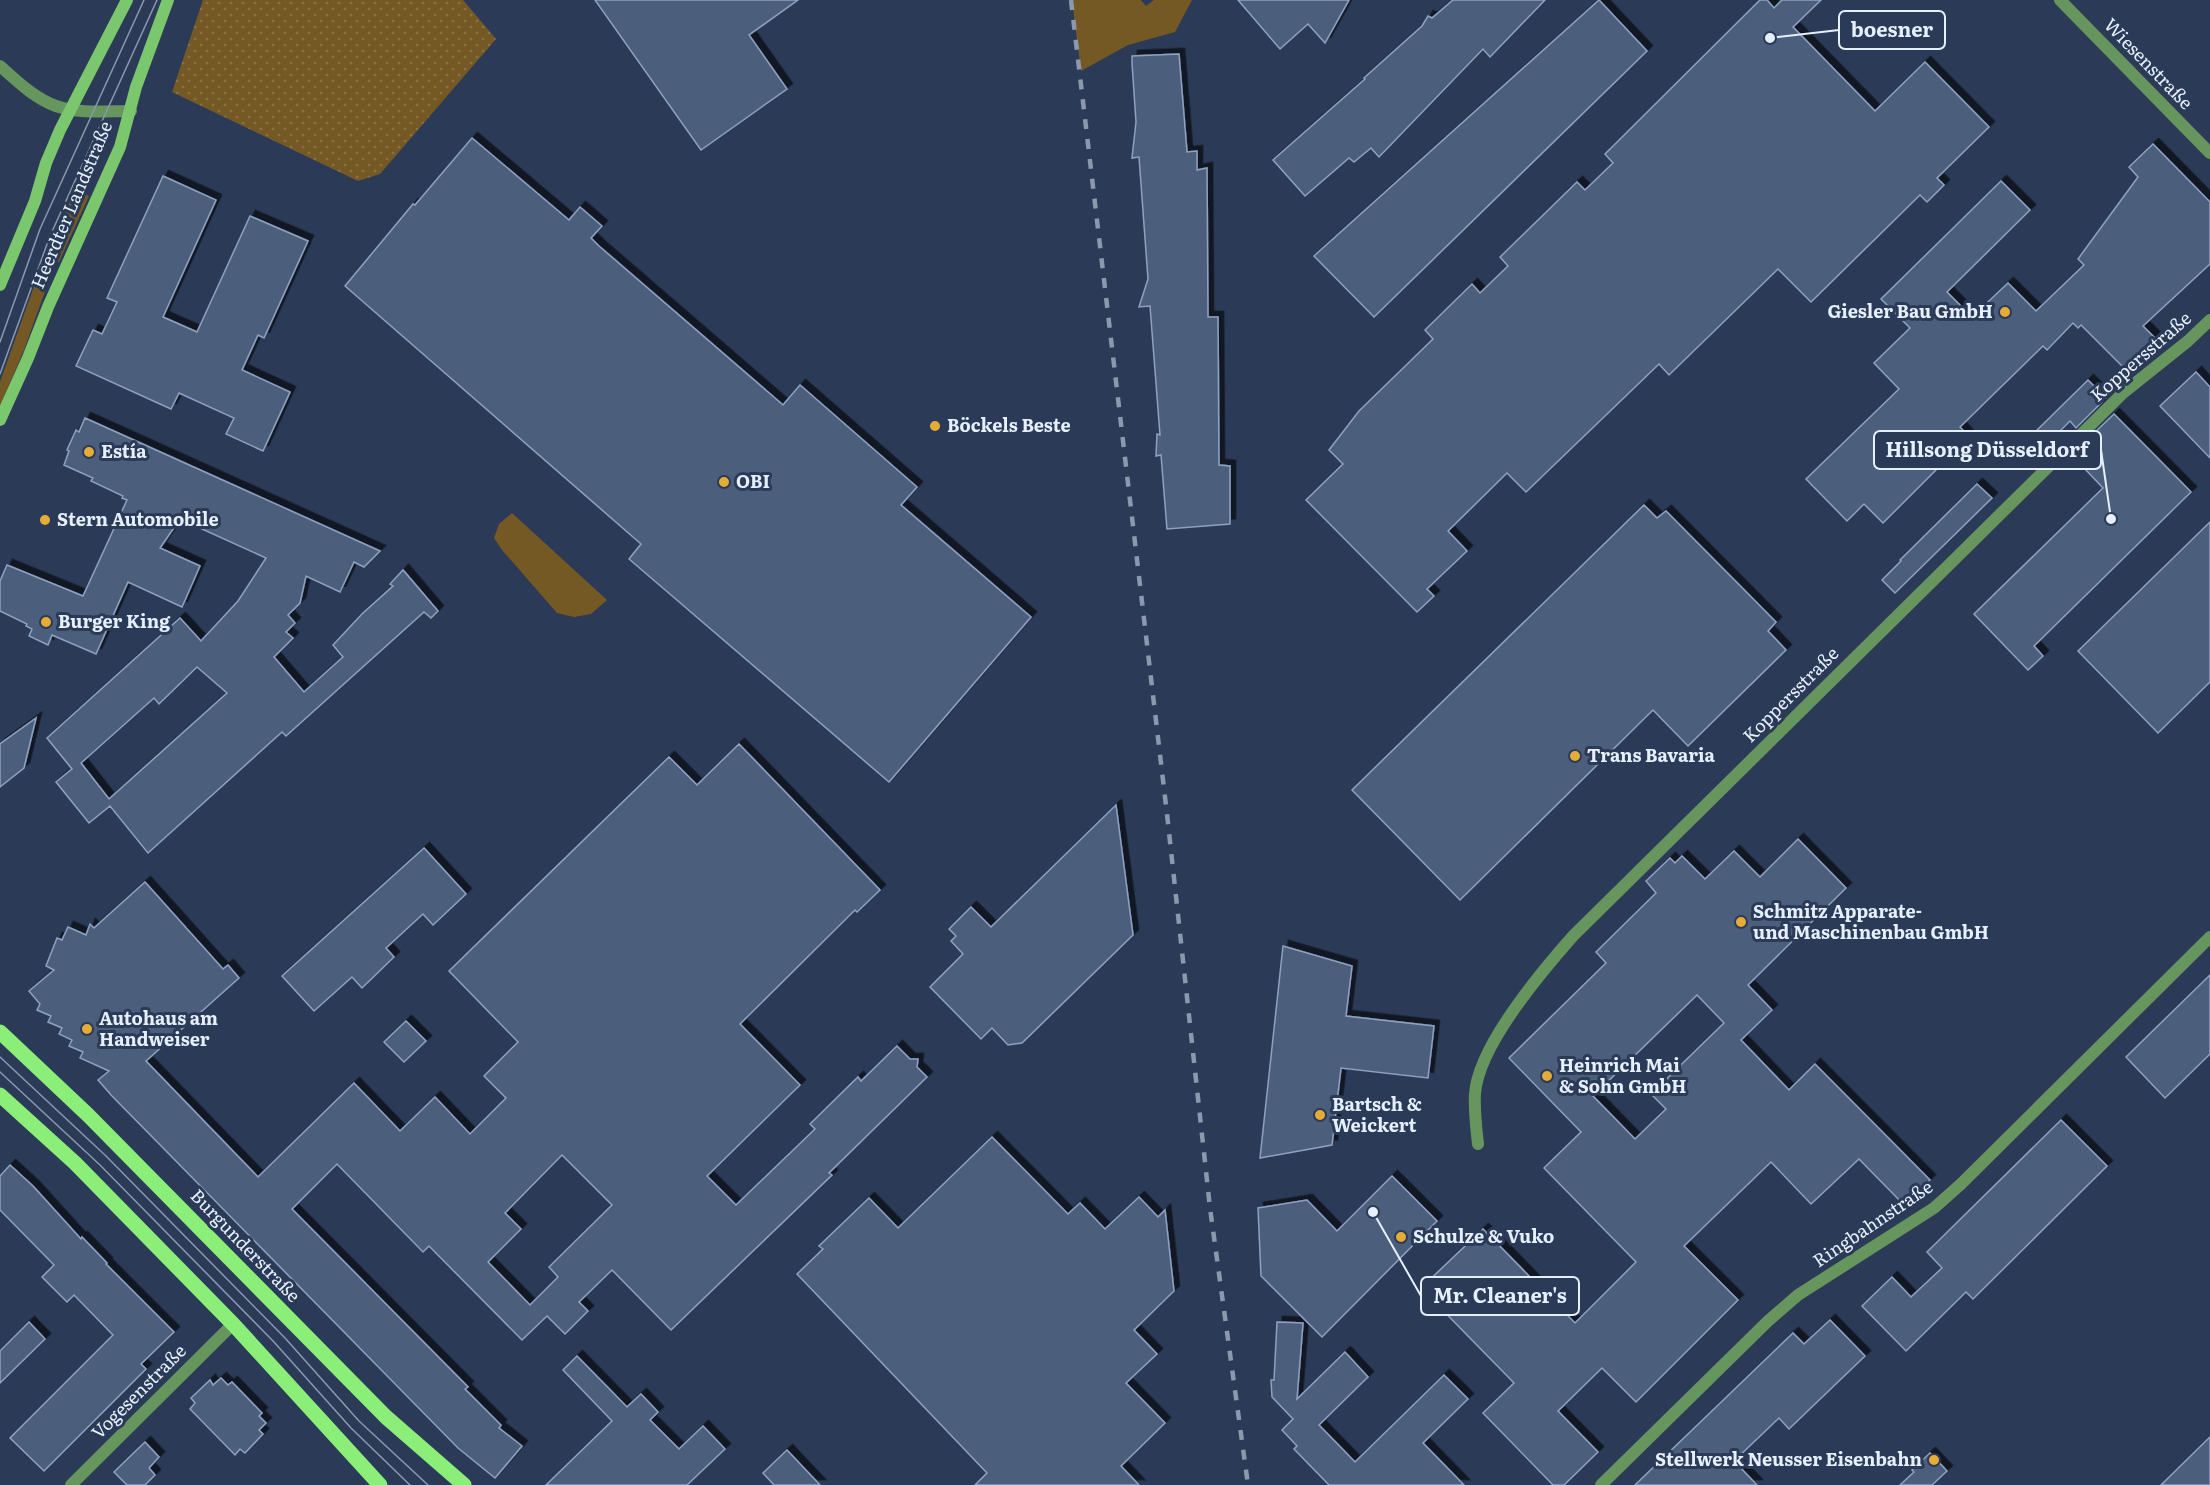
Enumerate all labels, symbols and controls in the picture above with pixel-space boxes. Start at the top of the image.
callout: boesner [1839,11,1945,49]
street label: Wiesenstraße [2098,11,2200,115]
text: boesner [1851,13,1933,43]
street label: Heerdter Landstraße [23,117,118,292]
place label: Giesler Bau GmbH [1827,297,1993,324]
street label: Koppersstraße [2084,304,2196,407]
marker: Giesler Bau GmbH [1998,305,2012,319]
place label: Böckels Beste [947,411,1071,438]
marker: Böckels Beste [928,419,942,433]
callout: Hillsong Düsseldorf [1874,431,2101,469]
text: Hillsong Düsseldorf [1886,433,2091,463]
place label: Estía [101,437,147,464]
marker: Estía [82,445,96,459]
place label: OBI [736,467,770,494]
marker: OBI [717,475,731,489]
place label: Stern Automobile [57,505,219,532]
marker: Stern Automobile [38,513,52,527]
place label: Burger King [58,607,171,634]
marker: Burger King [39,615,53,629]
street label: Koppersstraße [1736,640,1844,748]
place label: Trans Bavaria [1587,741,1716,768]
marker: Trans Bavaria [1568,749,1582,763]
place label: Schmitz Apparate- und Maschinenbau GmbH [1753,897,1989,945]
marker: Schmitz Apparate- und Maschinenbau GmbH [1734,915,1748,929]
place label: Autohaus am Handweiser [99,1004,218,1052]
marker: Autohaus am Handweiser [80,1022,94,1036]
place label: Heinrich Mai & Sohn GmbH [1559,1051,1686,1099]
marker: Heinrich Mai & Sohn GmbH [1540,1069,1554,1083]
place label: Bartsch & Weickert [1332,1090,1422,1138]
marker: Bartsch & Weickert [1313,1108,1327,1122]
street label: Ringbahnstraße [1807,1173,1938,1273]
street label: Burgunderstraße [185,1182,307,1308]
place label: Schulze & Vuko [1413,1222,1554,1249]
marker: Schulze & Vuko [1394,1230,1408,1244]
callout: Mr. Cleaner's [1421,1277,1579,1315]
text: Mr. Cleaner's [1433,1279,1567,1309]
street label: Vogesenstraße [84,1337,191,1444]
place label: Stellwerk Neusser Eisenbahn [1655,1445,1922,1472]
marker: Stellwerk Neusser Eisenbahn [1927,1453,1941,1467]

